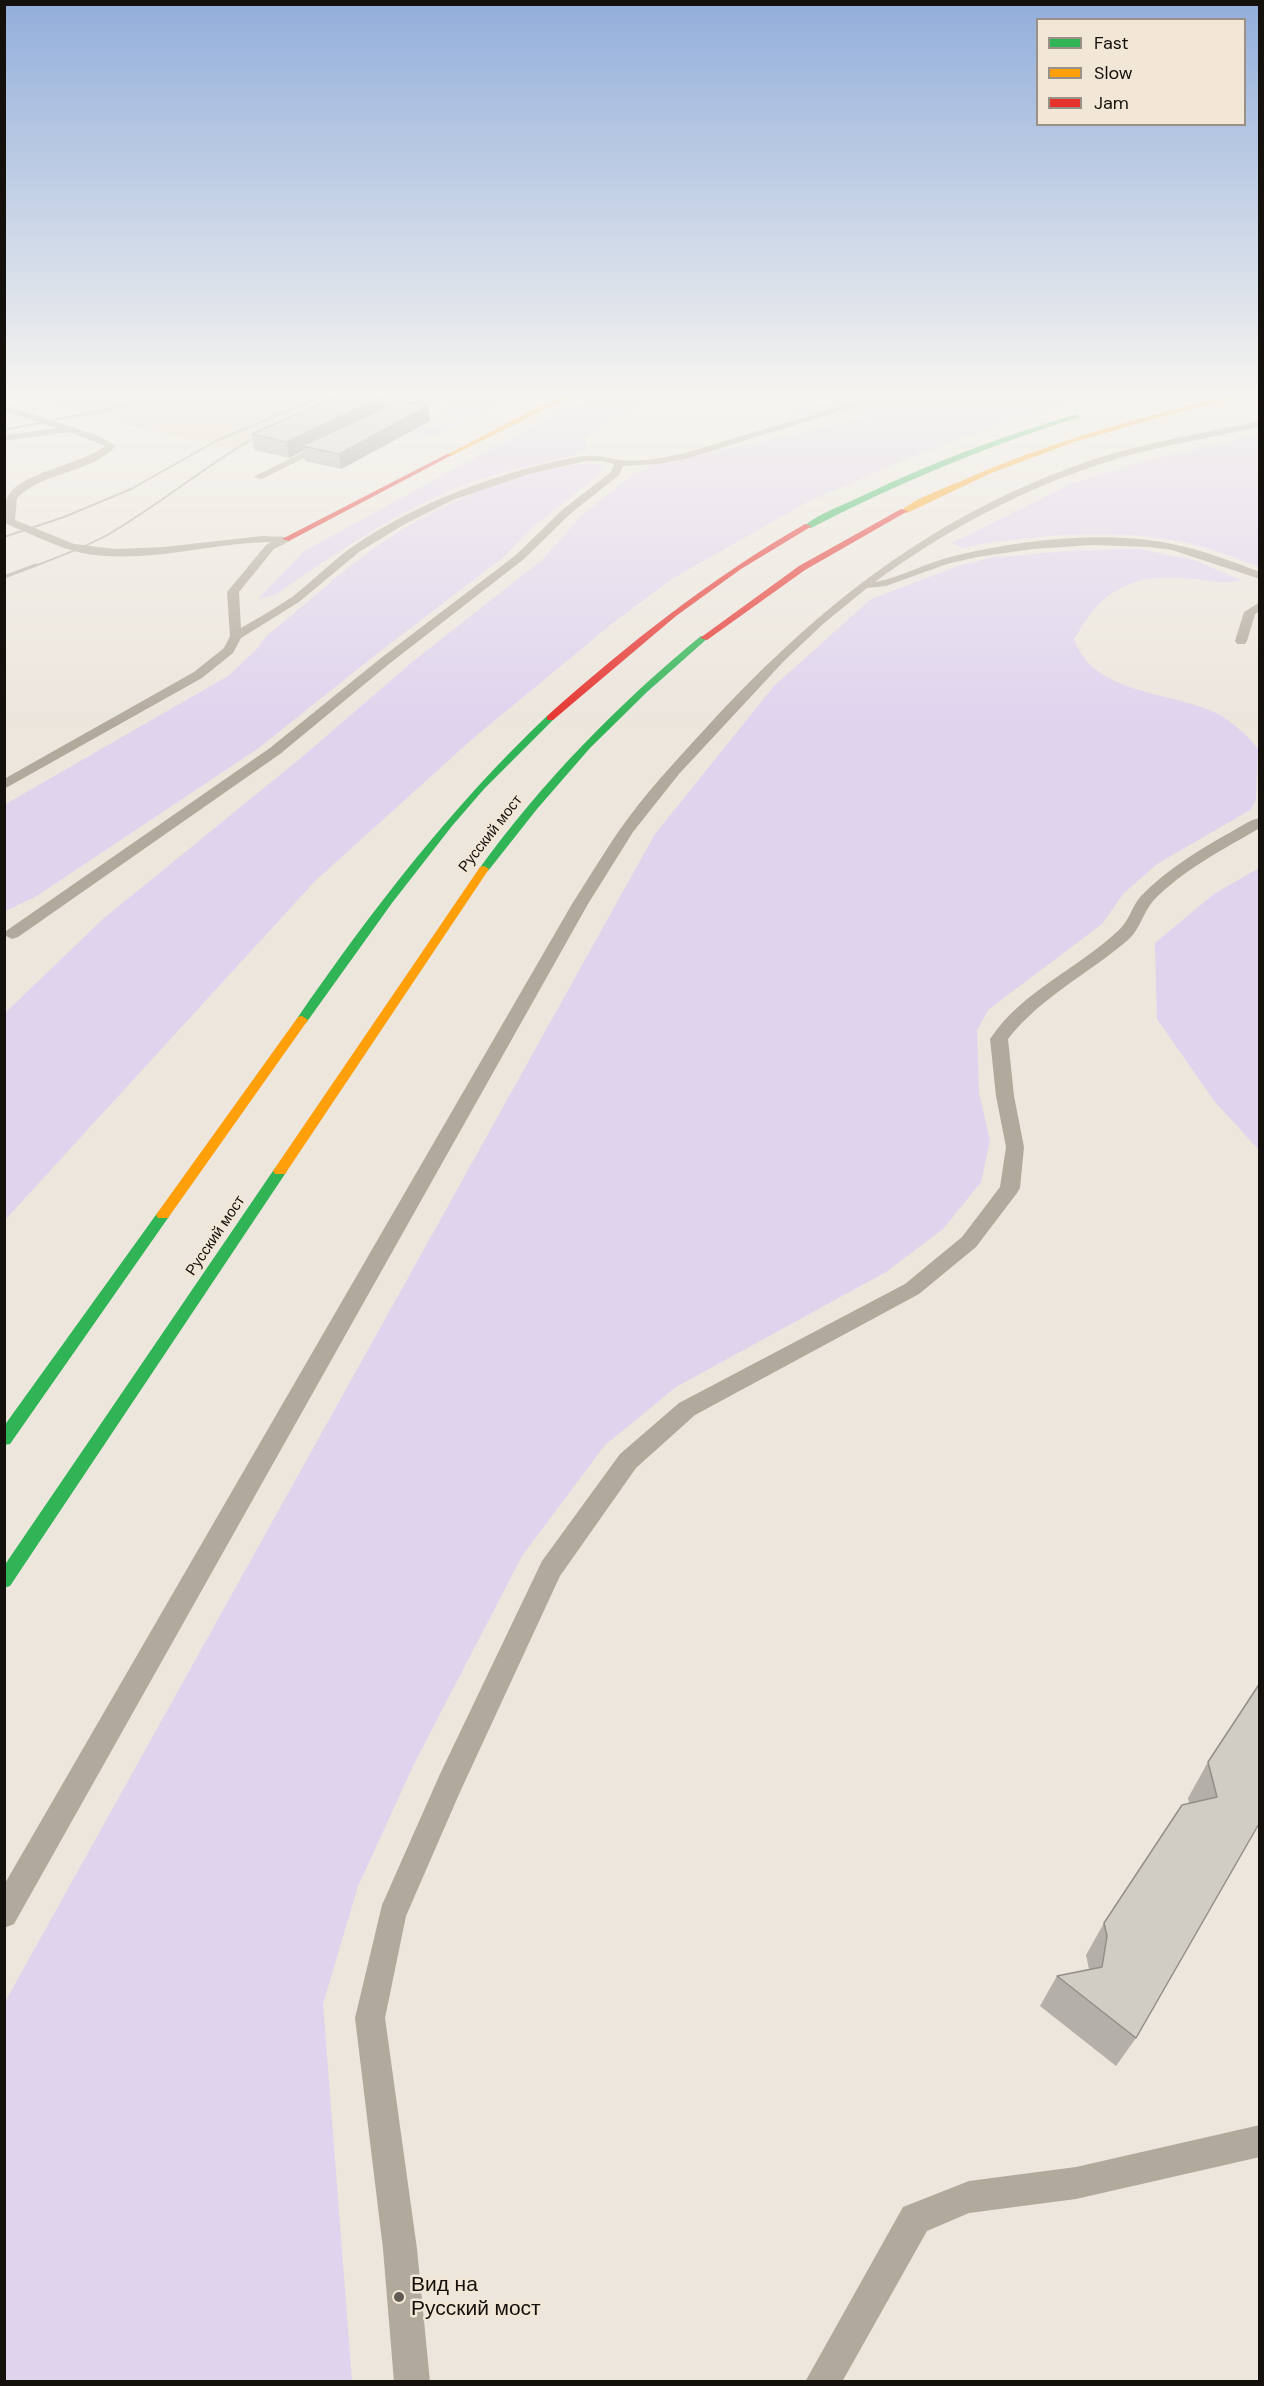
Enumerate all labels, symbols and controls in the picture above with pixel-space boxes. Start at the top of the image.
legend [1036,18,1246,126]
text: Fast [1094,31,1129,55]
text: Slow [1094,61,1133,85]
text: Jam [1094,91,1129,115]
street label: Русский мост [455,792,527,876]
street label: Русский мост [183,1193,249,1279]
place label: Вид на Русский мост [411,2272,541,2322]
marker: Вид на Русский мост [392,2290,406,2304]

